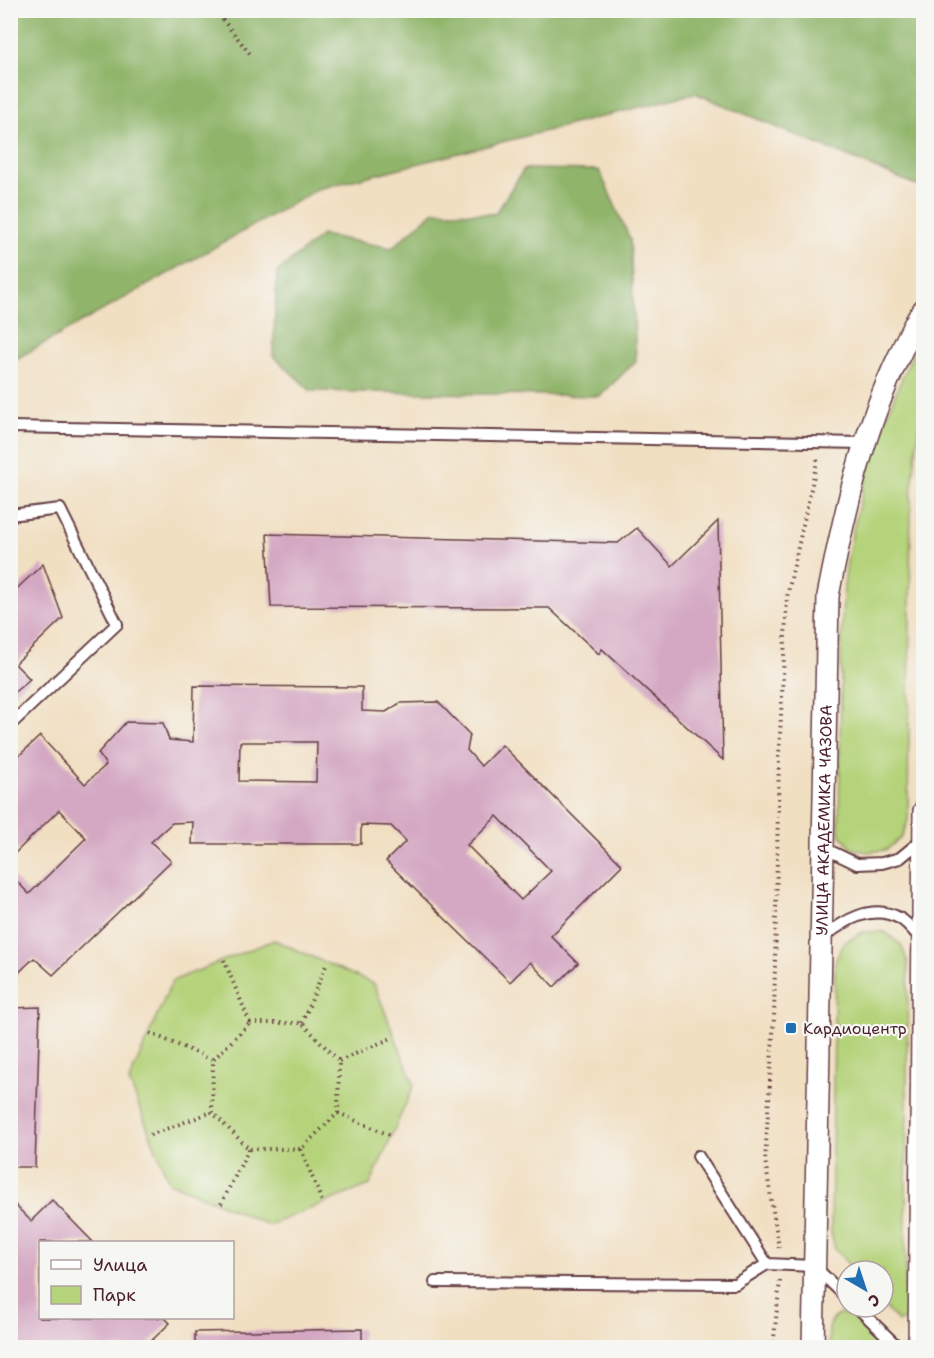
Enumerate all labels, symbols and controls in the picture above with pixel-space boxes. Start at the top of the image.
street label: УЛИЦА АКАДЕМИКА ЧАЗОВА [811,704,836,936]
place label: Кардиоцентр [803,1018,907,1039]
marker: Кардиоцентр [784,1021,798,1035]
legend [39,1241,234,1319]
text: Улица [93,1253,147,1277]
north arrow [835,1259,895,1319]
text: Парк [93,1283,136,1307]
text: С [864,1289,885,1312]

